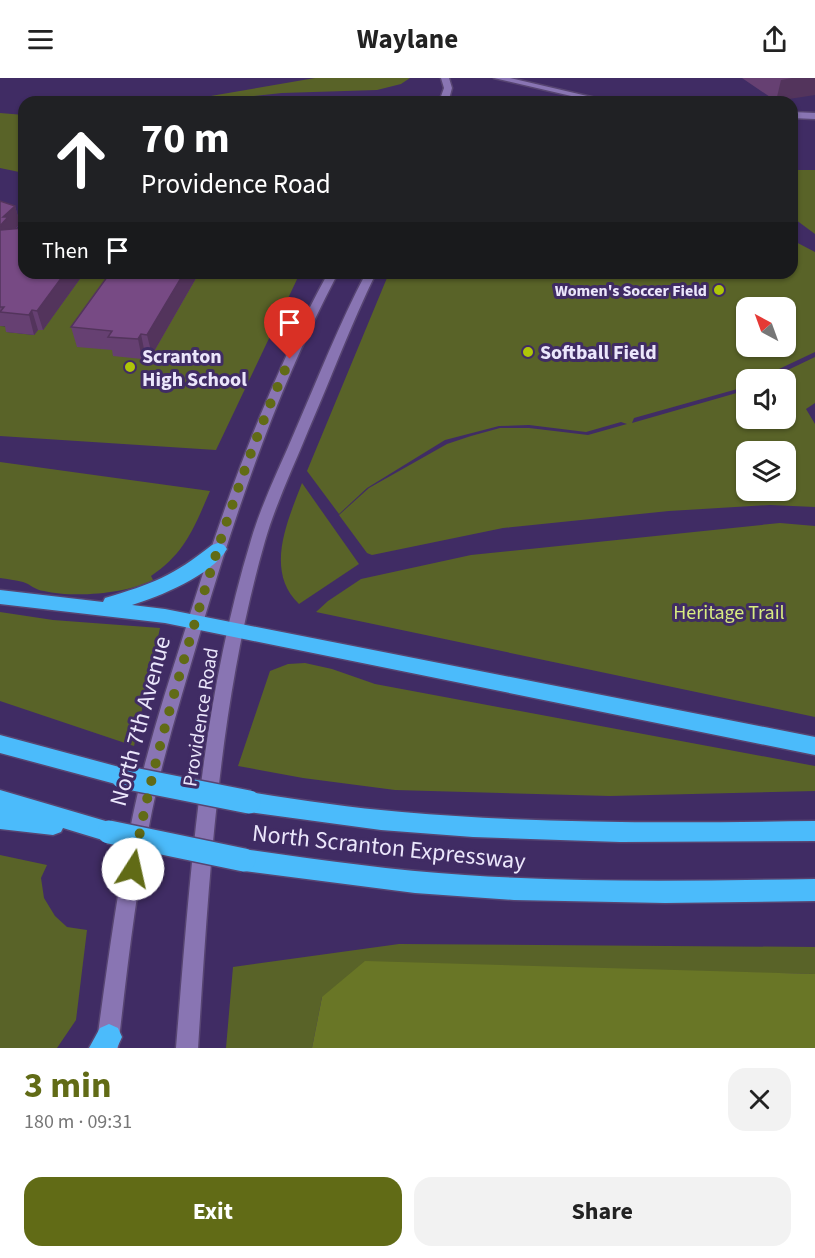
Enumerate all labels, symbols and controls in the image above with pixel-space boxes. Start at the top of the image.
text: Waylane [357,20,458,59]
icon: menu [24,23,57,56]
icon: share [758,23,791,56]
text: 70 m [141,109,230,169]
icon: ahead [42,120,120,198]
text: Providence Road [141,165,331,204]
icon: arrive [101,234,134,267]
text: Then [42,235,89,267]
place label: Women's Soccer Field [555,280,707,302]
marker: Women's Soccer Field [712,283,726,297]
pin [264,297,315,359]
north arrow [736,297,796,357]
map controls [736,297,796,501]
icon: arrive [273,306,306,339]
place label: Softball Field [540,339,657,367]
place label: Scranton High School [142,343,247,394]
marker: Softball Field [521,345,535,359]
marker: Scranton High School [123,360,137,374]
button: sound [736,369,796,429]
button: layers [736,441,796,501]
park label: Heritage Trail [673,599,785,627]
street label: North 7th Avenue [101,632,180,810]
street label: Providence Road [176,646,226,789]
street label: North Scranton Expressway [251,816,527,879]
position arrow [101,837,165,901]
text: 3 min [24,1060,112,1111]
button: close [728,1068,791,1131]
text: 180 m · 09:31 [24,1108,132,1136]
button: Exit [24,1177,402,1246]
button: Share [414,1177,791,1246]

